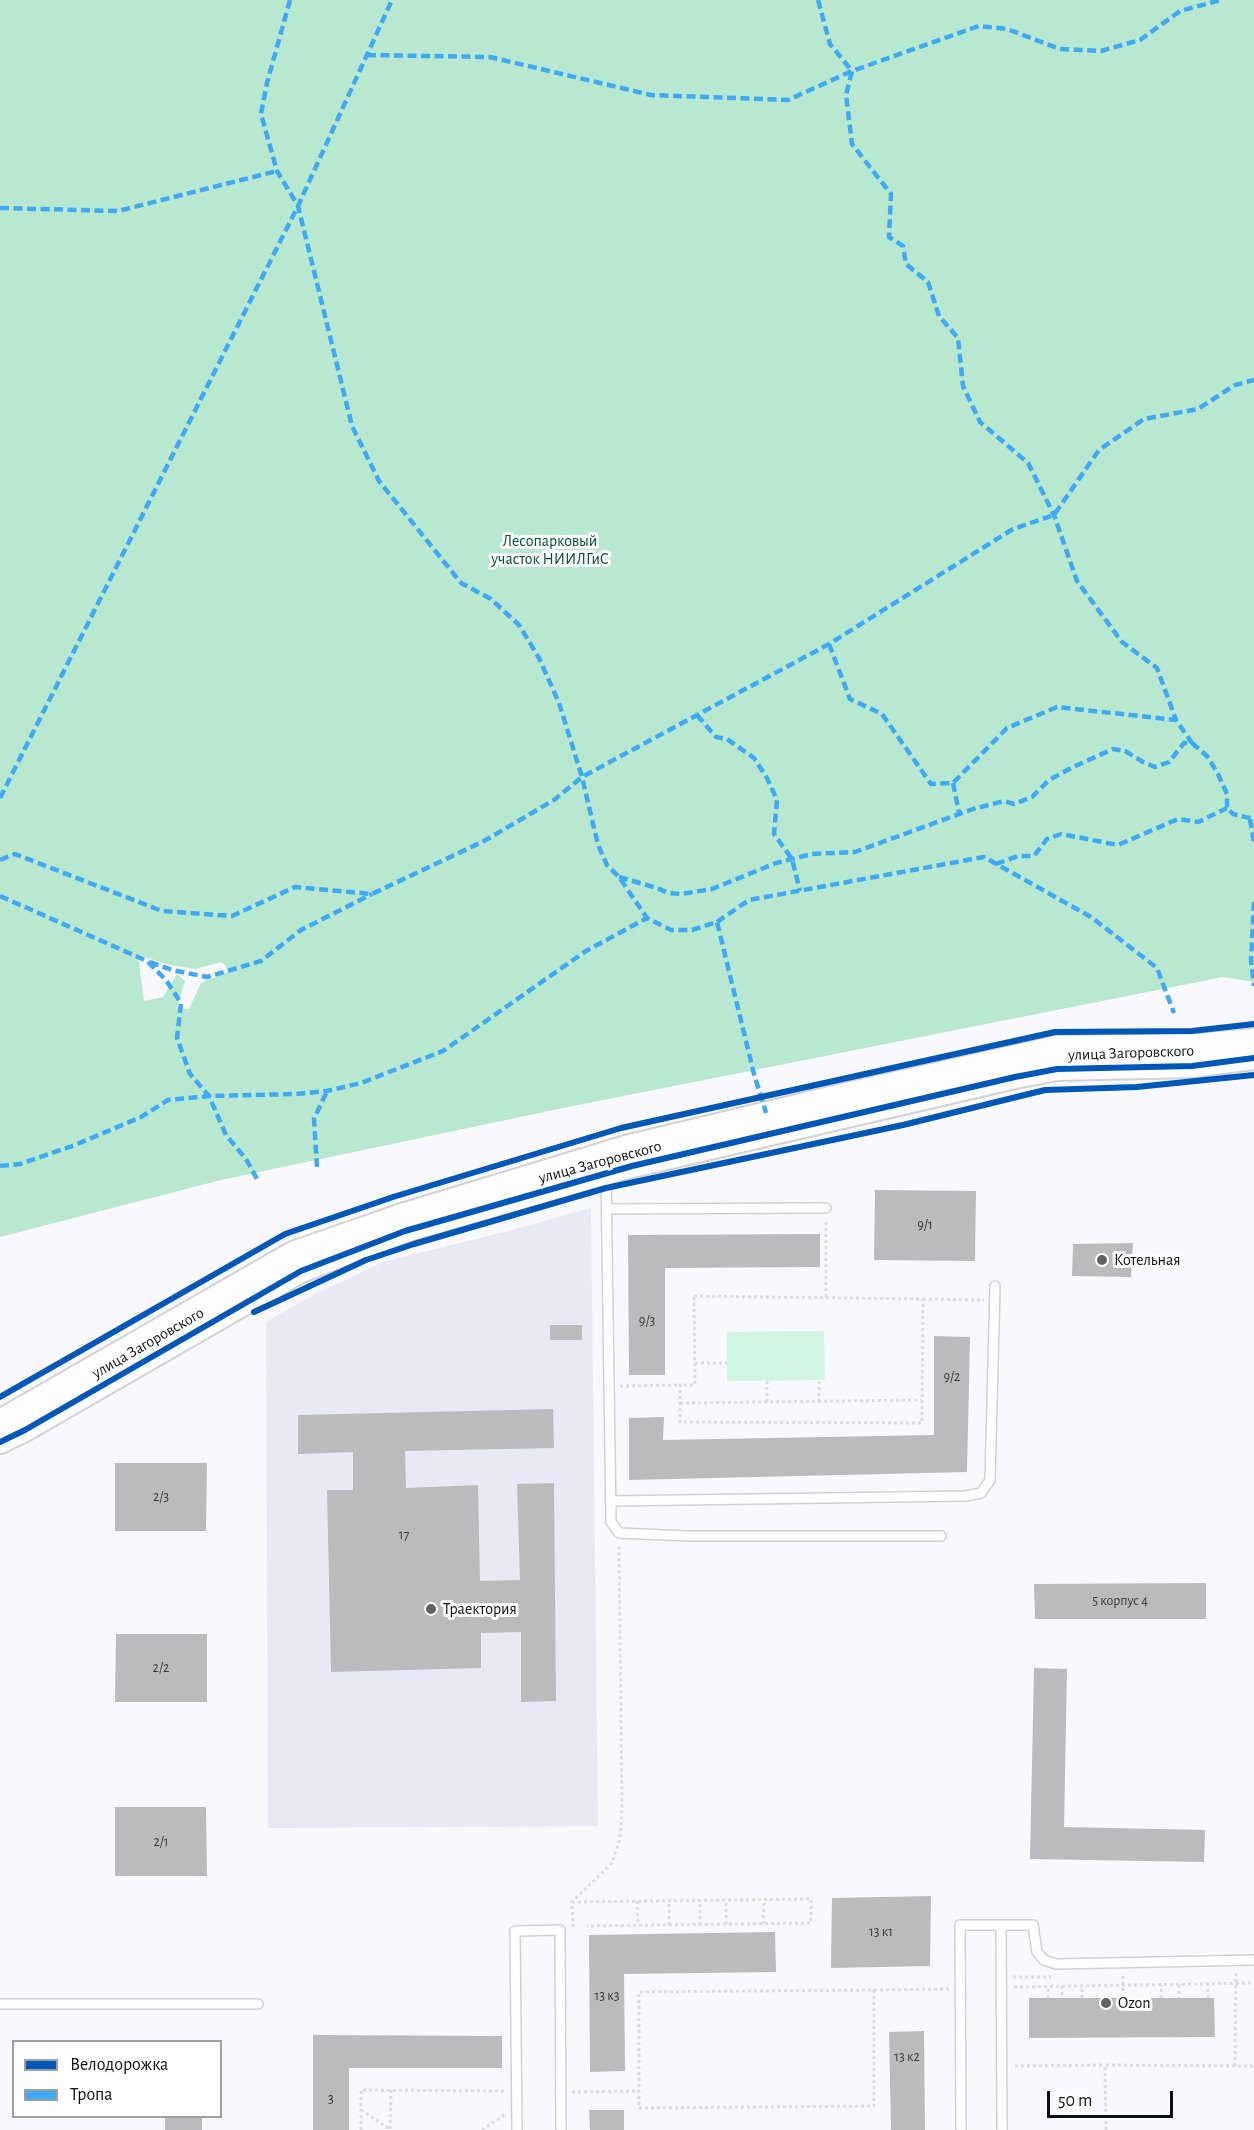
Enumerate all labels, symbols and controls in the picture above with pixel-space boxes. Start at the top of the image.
park label: Лесопарковый участок НИИЛГиС [491,531,609,569]
street label: улица Загоровского [1068,1041,1194,1065]
street label: улица Загоровского [537,1136,663,1188]
house number: 9/1 [917,1217,933,1233]
place label: Котельная [1114,1250,1181,1270]
marker: Котельная [1095,1253,1109,1267]
street label: улица Загоровского [89,1303,207,1383]
house number: 9/3 [639,1313,655,1329]
house number: 9/2 [944,1369,960,1385]
house number: 2/3 [153,1489,169,1505]
house number: 17 [399,1527,409,1543]
house number: 5 корпус 4 [1092,1593,1148,1609]
place label: Траектория [443,1599,517,1619]
marker: Траектория [424,1602,438,1616]
house number: 2/2 [153,1660,169,1676]
house number: 2/1 [153,1834,169,1850]
house number: 13 к1 [869,1924,893,1940]
house number: 13 к3 [594,1988,620,2004]
place label: Ozon [1118,1993,1150,2013]
marker: Ozon [1099,1996,1113,2010]
legend [12,2040,222,2118]
house number: 13 к2 [894,2049,920,2065]
text: Велодорожка [70,2056,168,2074]
scale bar [1050,2079,1176,2117]
text: Тропа [70,2086,113,2104]
house number: 3 [328,2091,334,2107]
text: 50 m [1058,2092,1092,2110]

